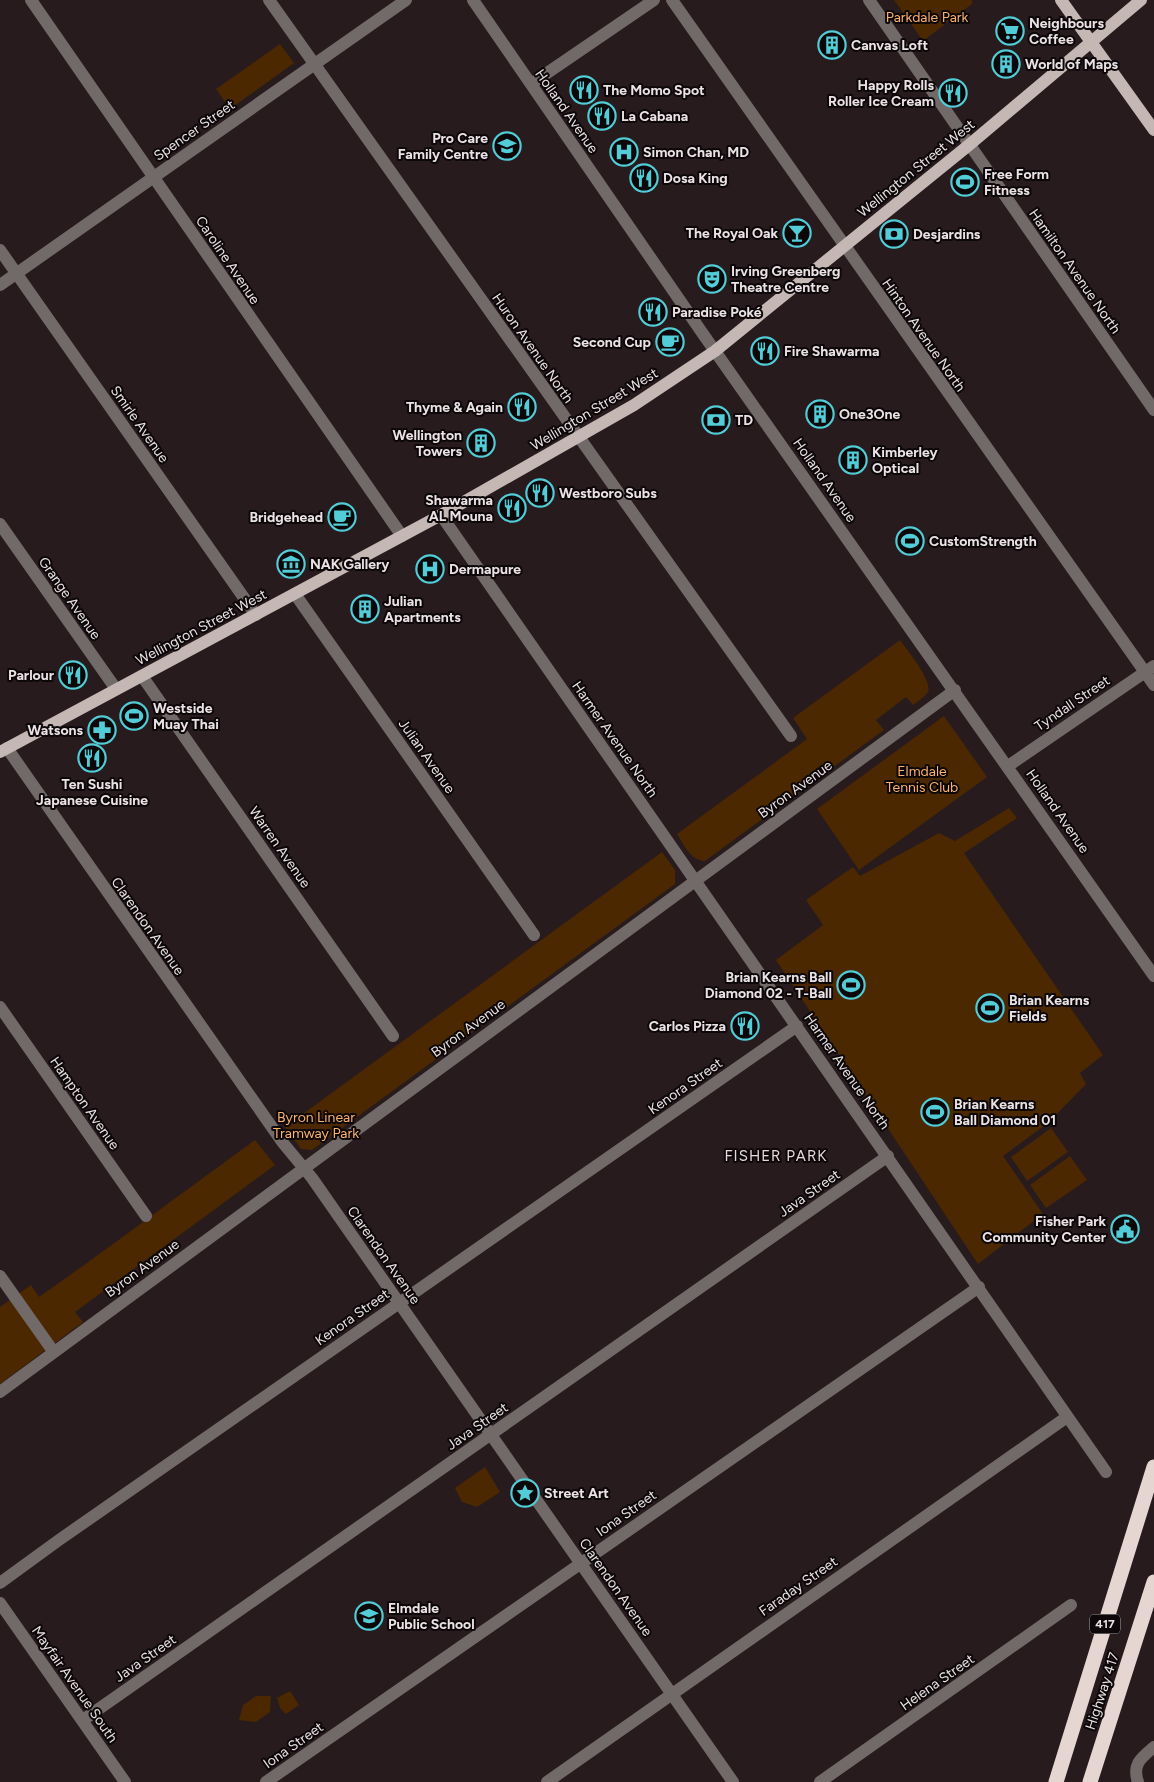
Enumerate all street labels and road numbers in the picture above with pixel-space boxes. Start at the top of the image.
street label: Holland Avenue [531,66,602,157]
street label: Spencer Street [151,96,238,165]
street label: Wellington Street West [854,116,978,221]
street label: Hamilton Avenue North [1025,206,1124,337]
street label: Caroline Avenue [192,213,264,308]
street label: Hinton Avenue North [878,276,969,395]
street label: Huron Avenue North [488,290,577,407]
street label: Wellington Street West [527,365,661,454]
street label: Smirle Avenue [107,383,173,466]
street label: Holland Avenue [789,435,860,526]
street label: Grange Avenue [35,554,105,643]
street label: Wellington Street West [133,586,270,669]
street label: Tyndall Street [1032,672,1113,735]
street label: Harmer Avenue North [568,678,661,801]
street label: Julian Avenue [395,716,459,797]
street label: Byron Avenue [755,757,836,822]
street label: Holland Avenue [1022,766,1093,857]
street label: Warren Avenue [245,803,314,892]
street label: Clarendon Avenue [108,874,188,979]
street label: Byron Avenue [428,996,509,1061]
street label: Harmer Avenue North [800,1010,893,1133]
street label: Hampton Avenue [46,1053,123,1153]
street label: Kenora Street [645,1055,726,1118]
street label: Java Street [775,1166,843,1221]
street label: Clarendon Avenue [344,1203,424,1308]
street label: Byron Avenue [102,1236,183,1301]
street label: Kenora Street [312,1286,393,1349]
street label: Java Street [443,1399,511,1454]
street label: Iona Street [593,1487,660,1540]
street label: Clarendon Avenue [576,1535,656,1640]
street label: Faraday Street [756,1553,841,1620]
road number: 417 [1090,1615,1120,1634]
street label: Mayfair Avenue South [28,1623,121,1746]
street label: Java Street [111,1631,179,1686]
street label: Highway 417 [1082,1650,1123,1732]
street label: Helena Street [897,1651,978,1714]
street label: Iona Street [260,1719,327,1772]

